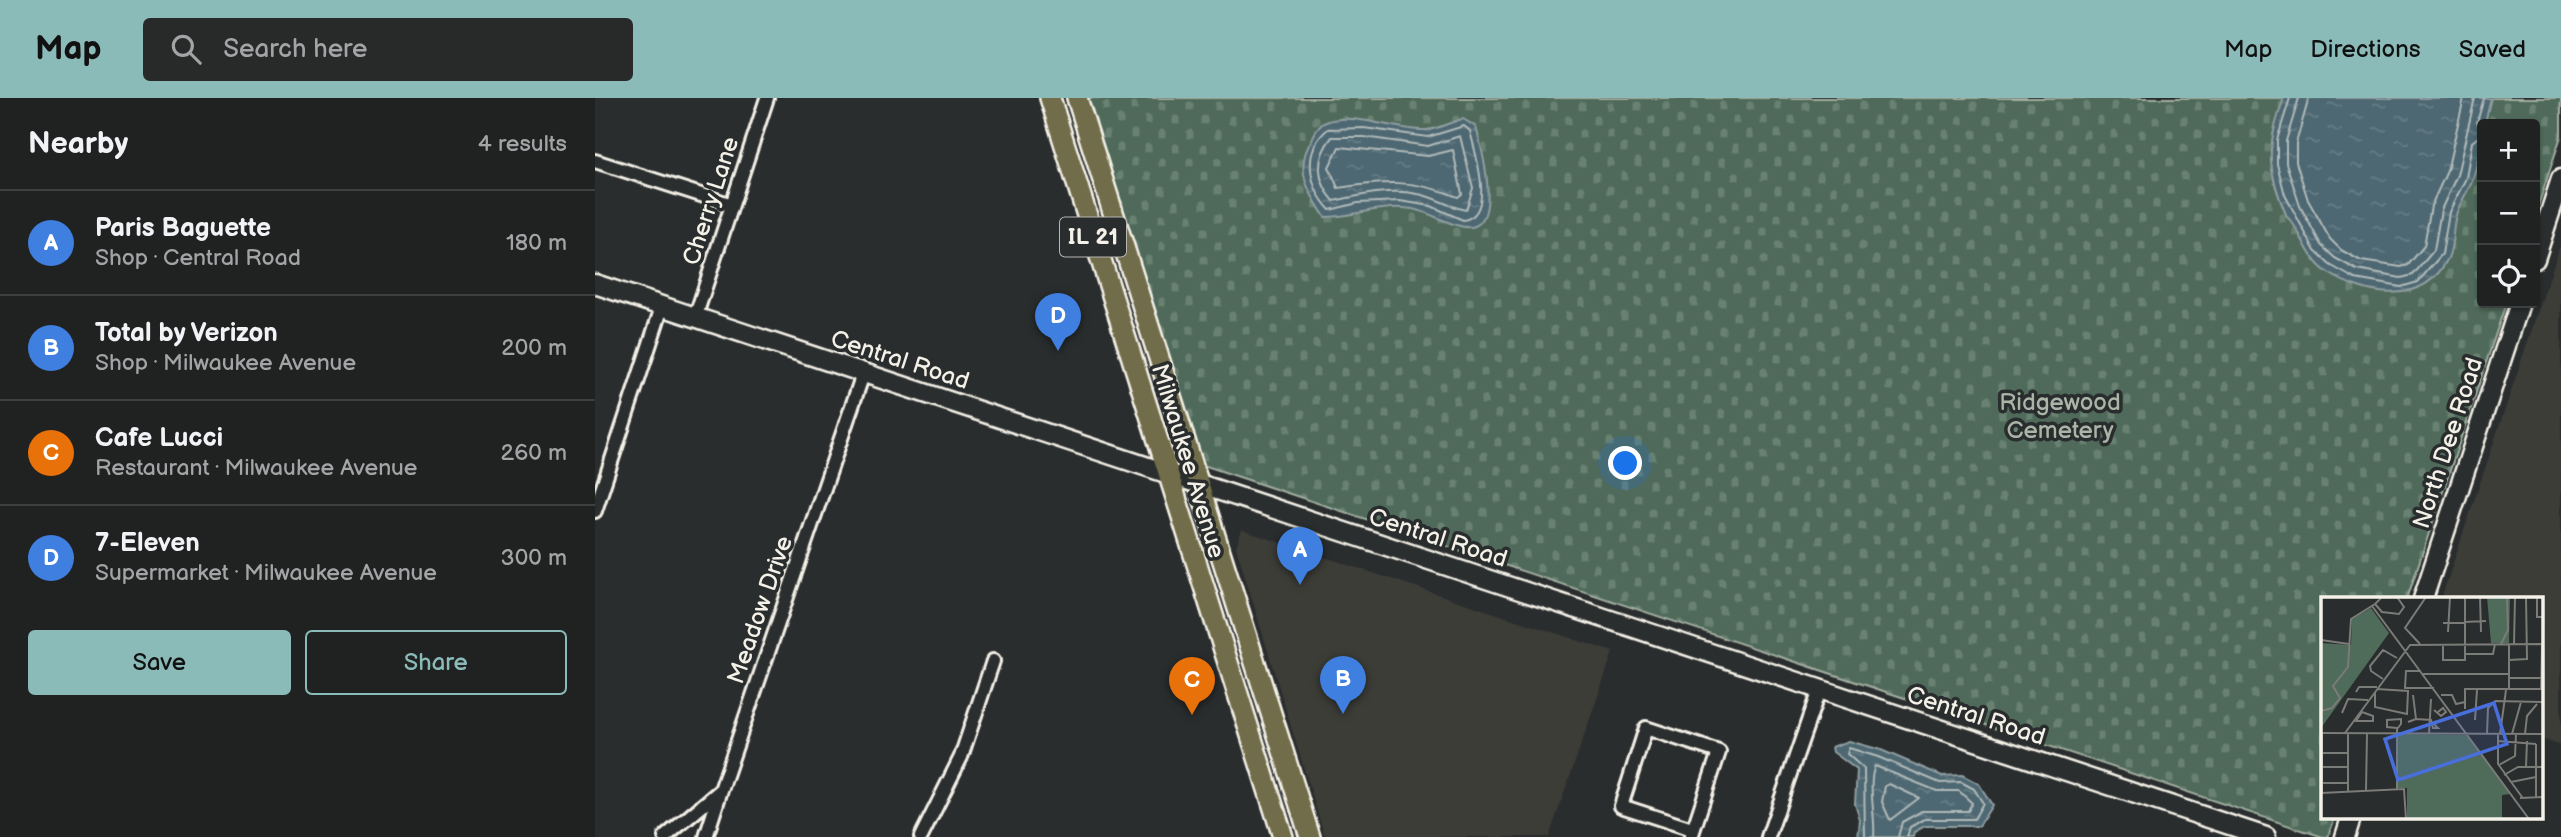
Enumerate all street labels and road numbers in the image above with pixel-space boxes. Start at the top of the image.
street label: Cherry Lane [677,133,745,269]
road number: IL 21 [1060,218,1126,256]
street label: Central Road [827,324,973,396]
street label: North Dee Road [2407,354,2489,532]
street label: Milwaukee Avenue [1145,360,1231,562]
street label: Central Road [1365,502,1511,574]
street label: Meadow Drive [721,532,799,688]
street label: Central Road [1903,680,2049,752]

